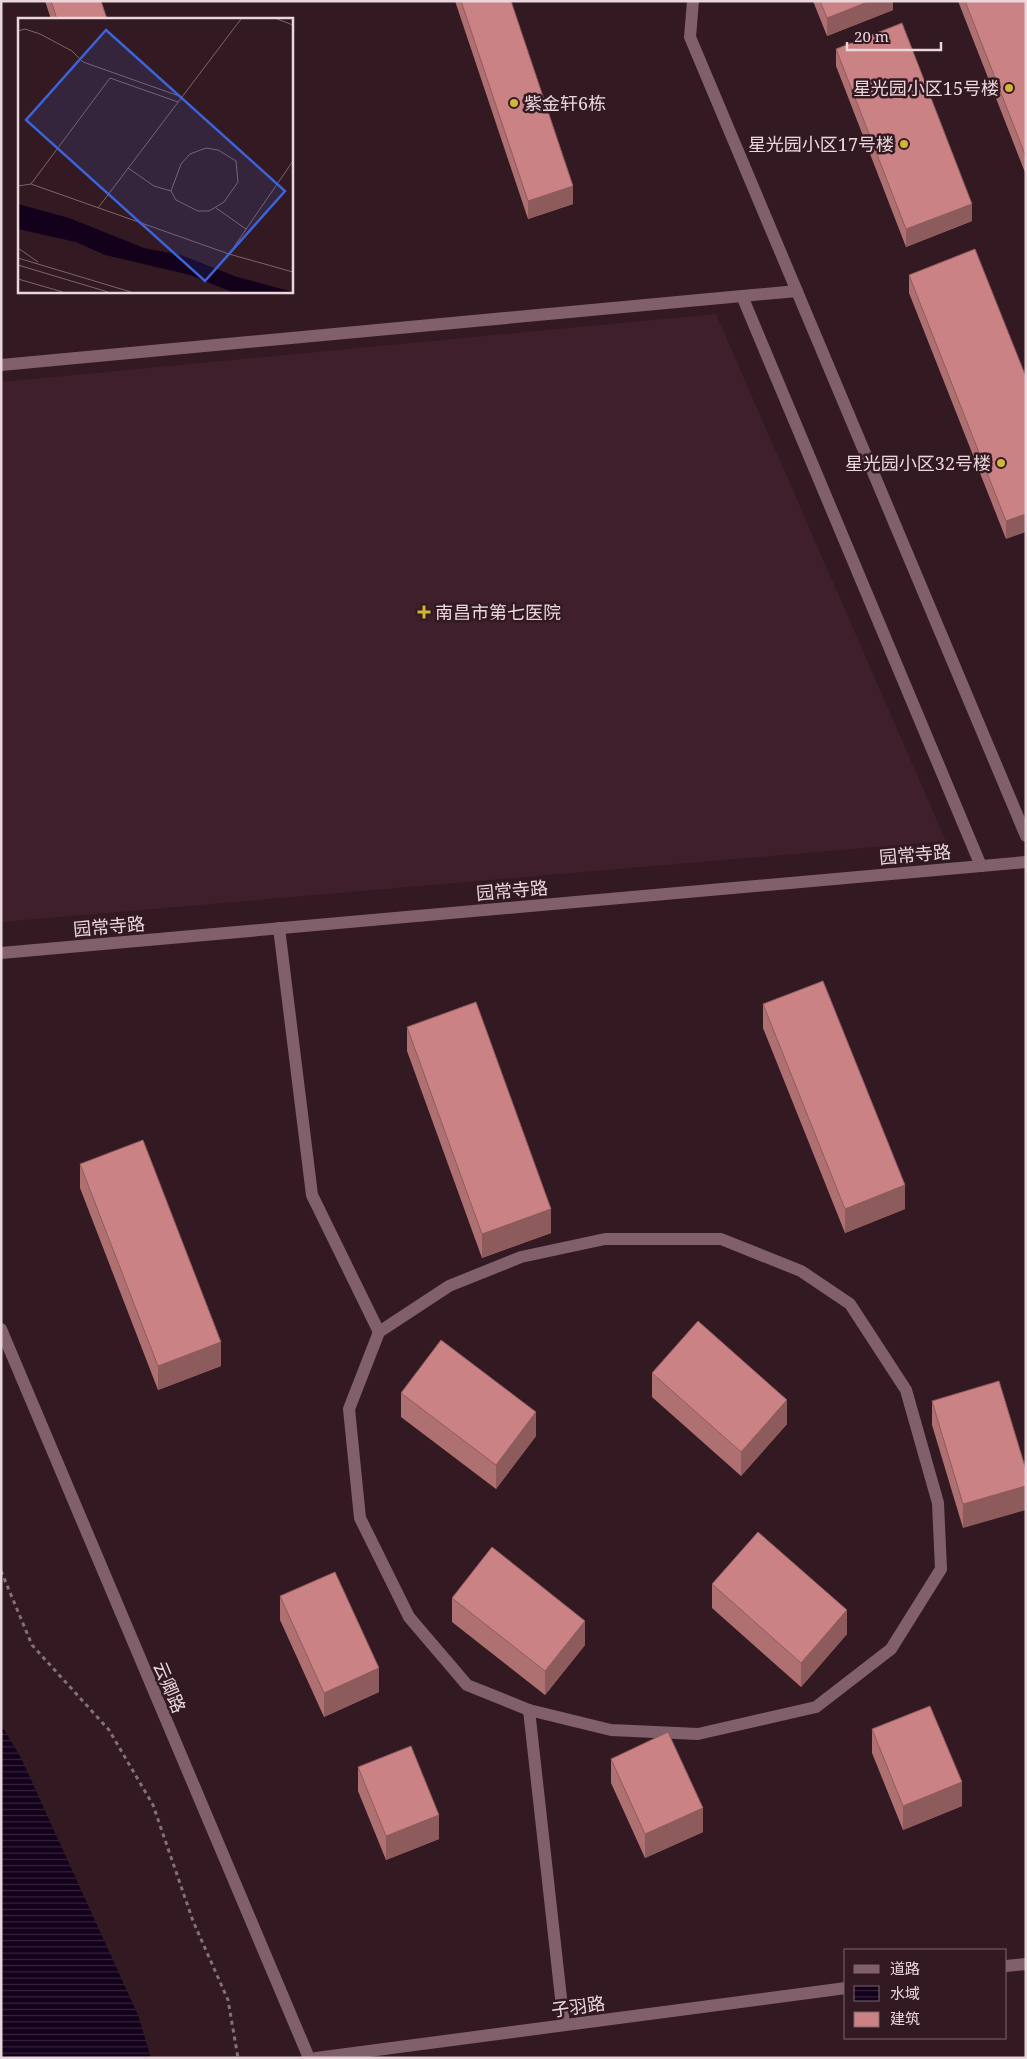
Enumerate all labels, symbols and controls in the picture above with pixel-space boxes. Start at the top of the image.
inset map [18,18,292,292]
scale bar [847,20,941,52]
text: 20 m [854,26,889,46]
place label: 星光园小区15号楼 [853,76,999,100]
marker: 星光园小区15号楼 [1003,82,1015,94]
place label: 紫金轩6栋 [524,91,606,115]
marker: 紫金轩6栋 [508,97,520,109]
place label: 星光园小区17号楼 [748,132,894,156]
marker: 星光园小区17号楼 [898,138,910,150]
place label: 星光园小区32号楼 [845,451,991,475]
marker: 星光园小区32号楼 [995,457,1007,469]
place label: 南昌市第七医院 [435,600,561,624]
marker: 南昌市第七医院 [417,605,431,619]
street label: 园常寺路 [878,839,952,869]
street label: 园常寺路 [475,875,549,905]
street label: 园常寺路 [72,911,146,941]
street label: 云卿路 [148,1657,192,1717]
legend [844,1949,1007,2039]
text: 道路 [890,1958,920,1978]
text: 水域 [890,1983,920,2003]
street label: 子羽路 [550,1990,606,2022]
text: 建筑 [890,2008,920,2028]

